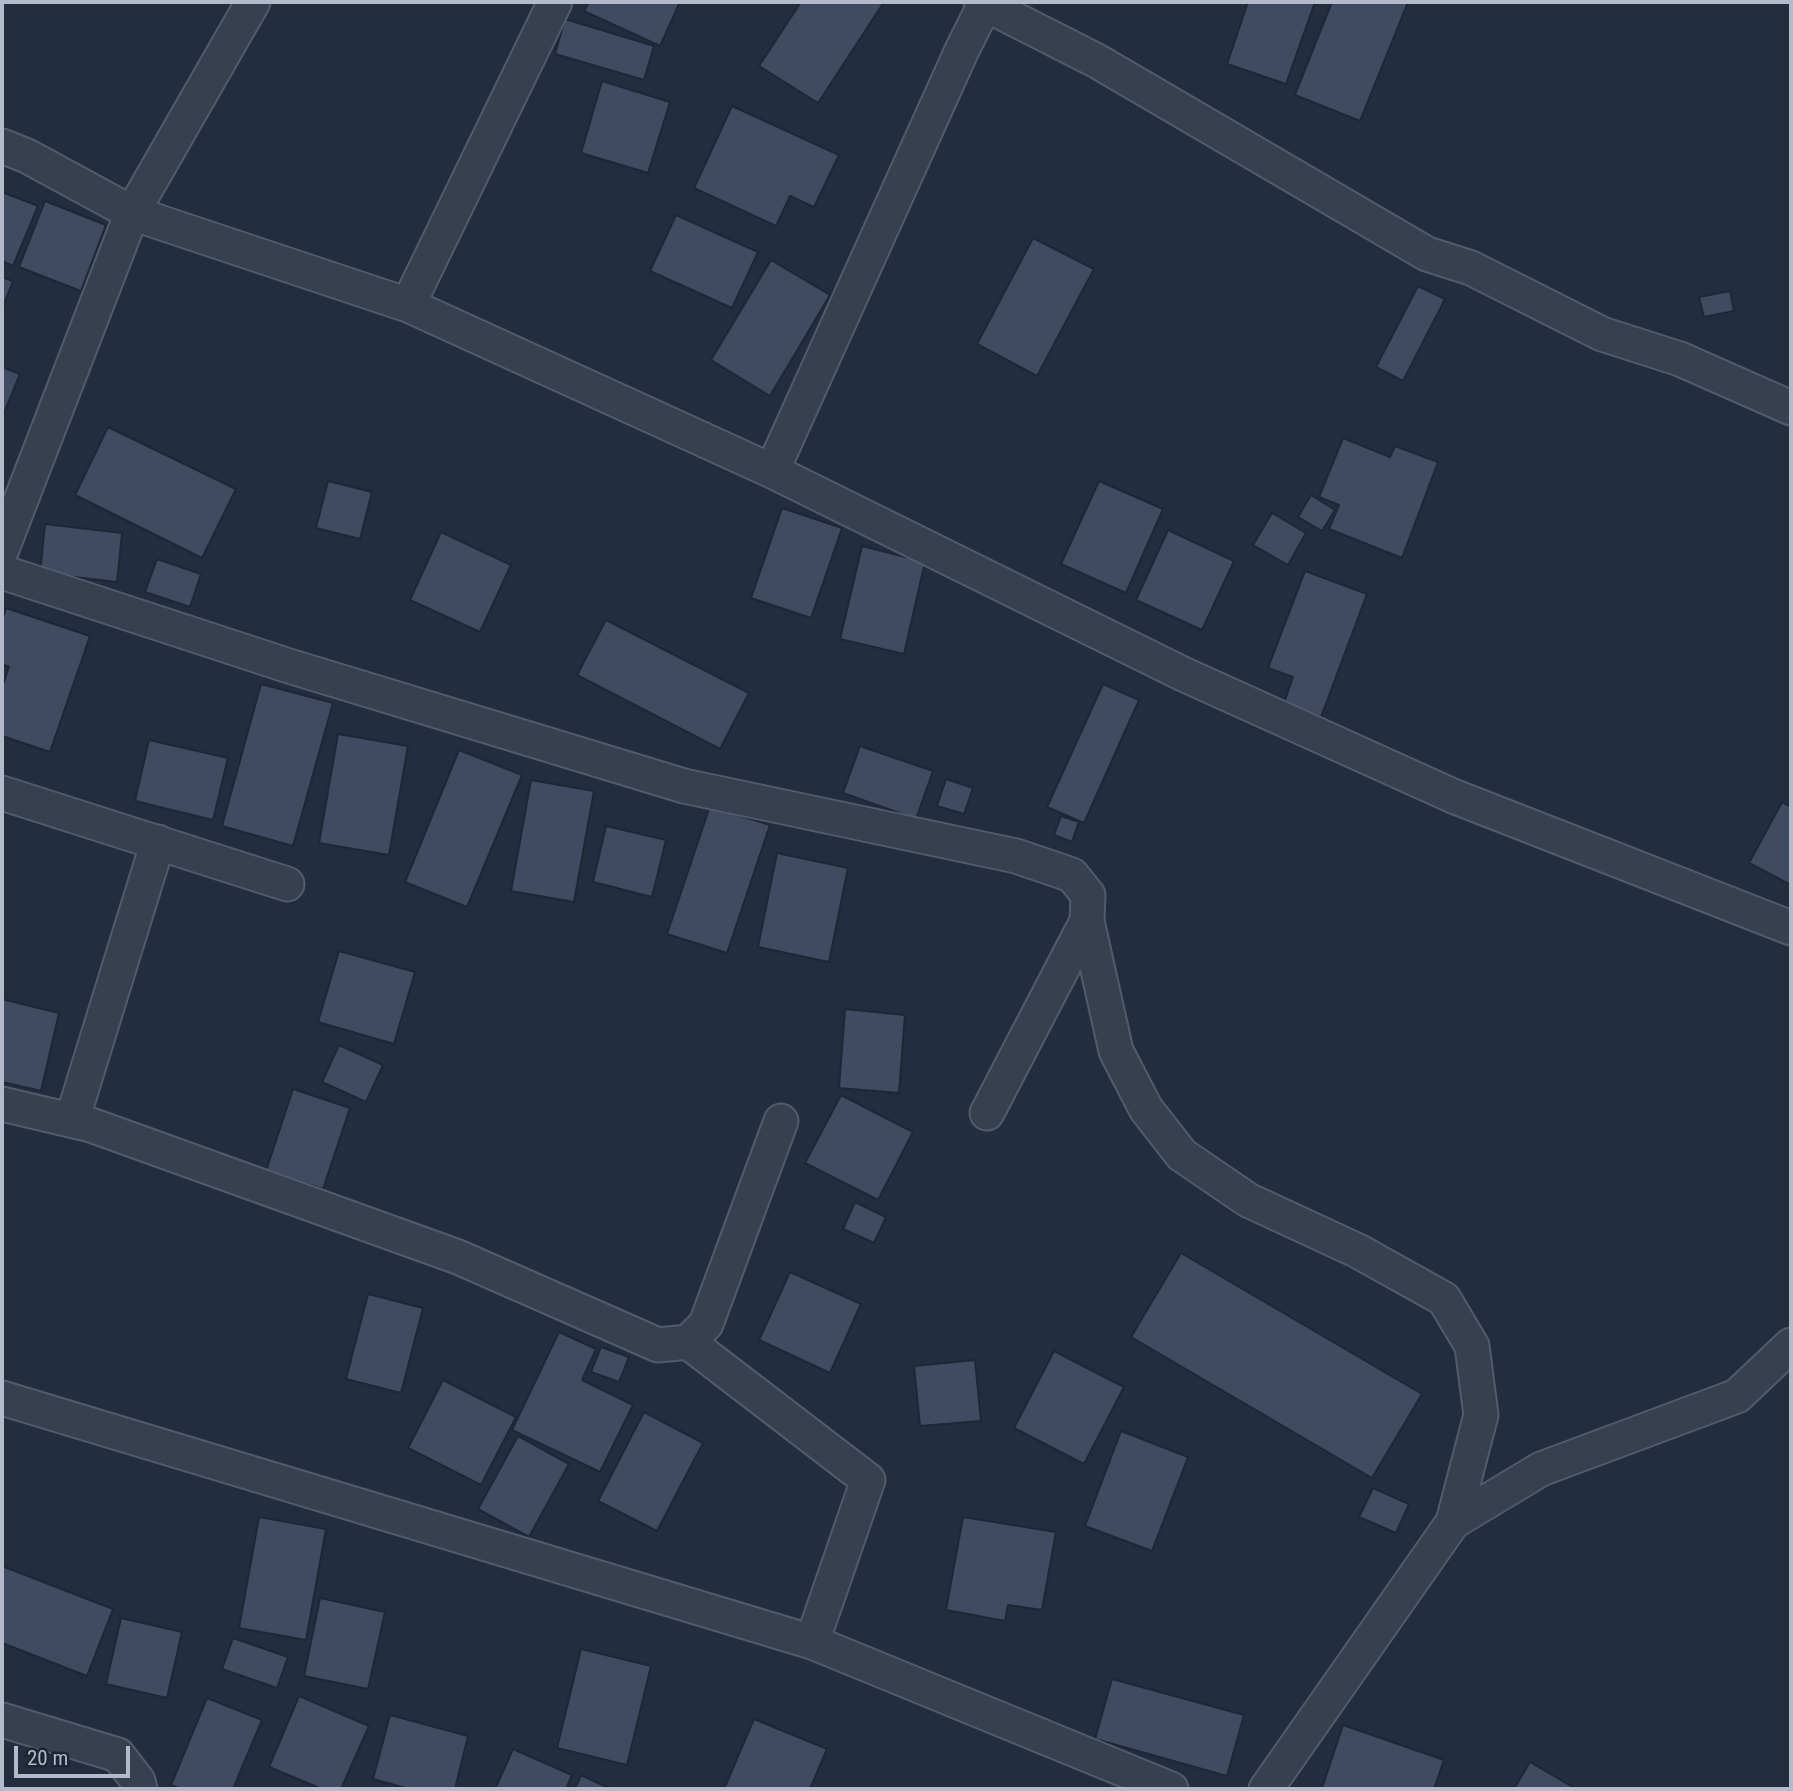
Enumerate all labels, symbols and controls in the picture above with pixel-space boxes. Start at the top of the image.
scale bar [18,1732,133,1776]
text: 20 m [27,1746,68,1770]

